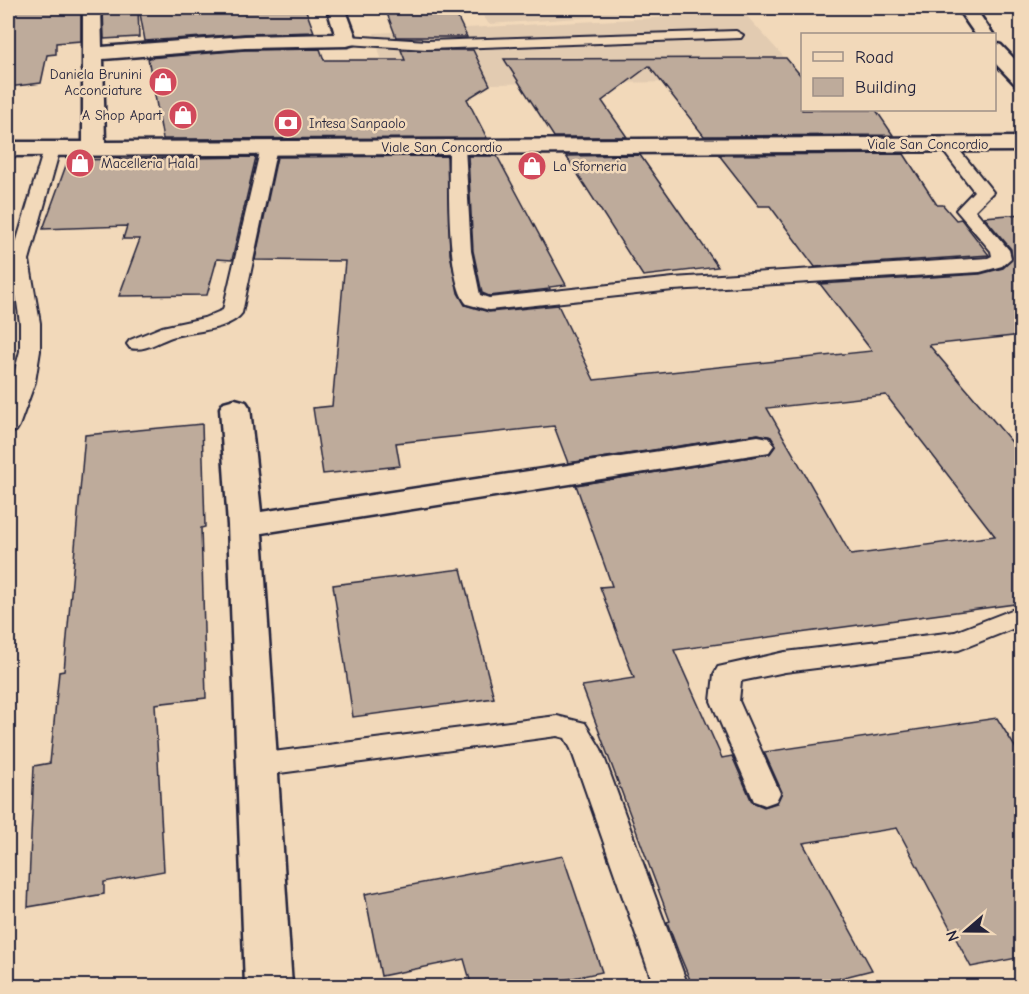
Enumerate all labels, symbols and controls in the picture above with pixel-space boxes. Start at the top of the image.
legend [801,33,996,111]
text: Road [855,47,894,68]
place label: Daniela Brunini Acconciature [50,66,142,99]
shop icon: Daniela Brunini Acconciature [147,66,179,98]
text: Building [855,77,917,98]
shop icon: A Shop Apart [167,99,199,131]
place label: A Shop Apart [82,107,163,124]
bank icon: Intesa Sanpaolo [272,107,304,139]
place label: Intesa Sanpaolo [309,115,406,132]
street label: Viale San Concordio [867,136,989,153]
street label: Viale San Concordio [381,139,503,156]
shop icon: Macelleria Halal [64,147,96,179]
shop icon: La Sforneria [516,150,548,182]
place label: Macelleria Halal [101,155,198,172]
place label: La Sforneria [553,158,627,175]
north arrow [936,901,996,961]
text: N [943,928,963,944]

